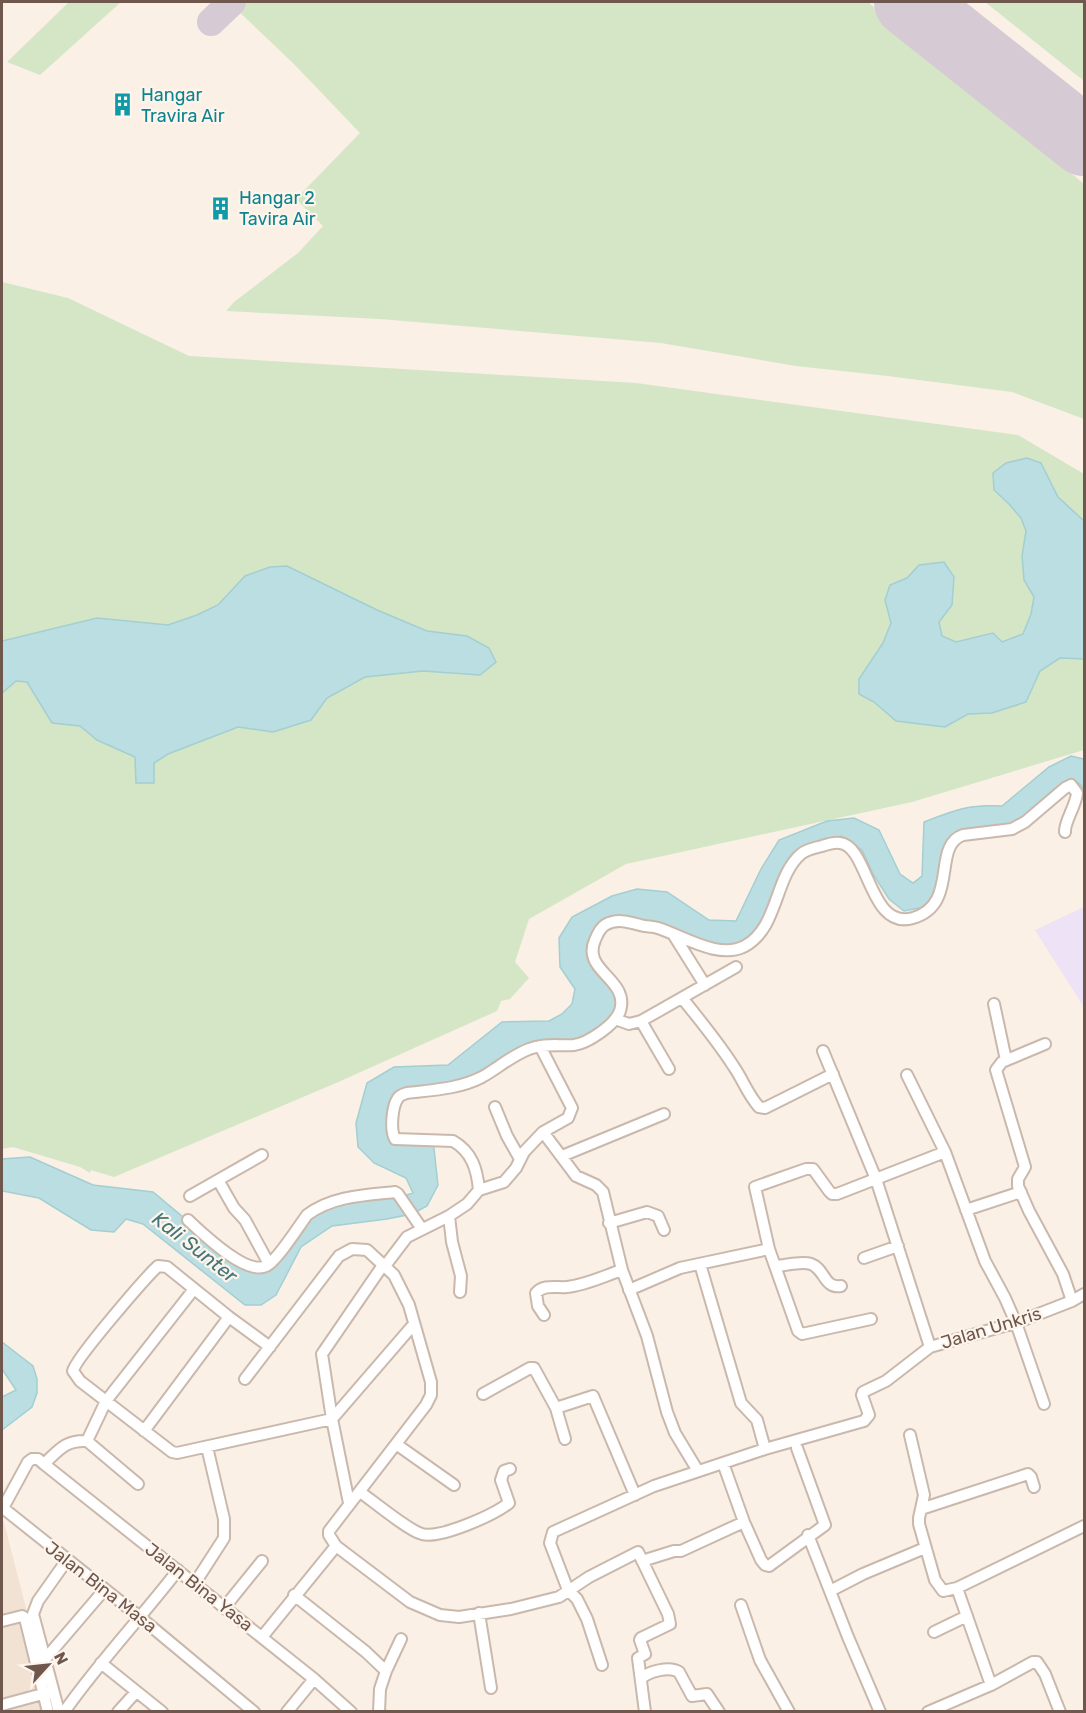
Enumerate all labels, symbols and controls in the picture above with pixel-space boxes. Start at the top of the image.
place label: Hangar Travira Air [141,84,225,127]
building icon: Hangar Travira Air [110,92,136,118]
place label: Hangar 2 Tavira Air [239,187,316,230]
building icon: Hangar 2 Tavira Air [208,195,234,221]
water label: Kali Sunter [148,1206,243,1288]
street label: Jalan Unkris [938,1302,1044,1354]
street label: Jalan Bina Masa [41,1537,161,1637]
street label: Jalan Bina Yasa [141,1538,257,1636]
north arrow [18,1635,78,1695]
text: N [50,1649,72,1668]

